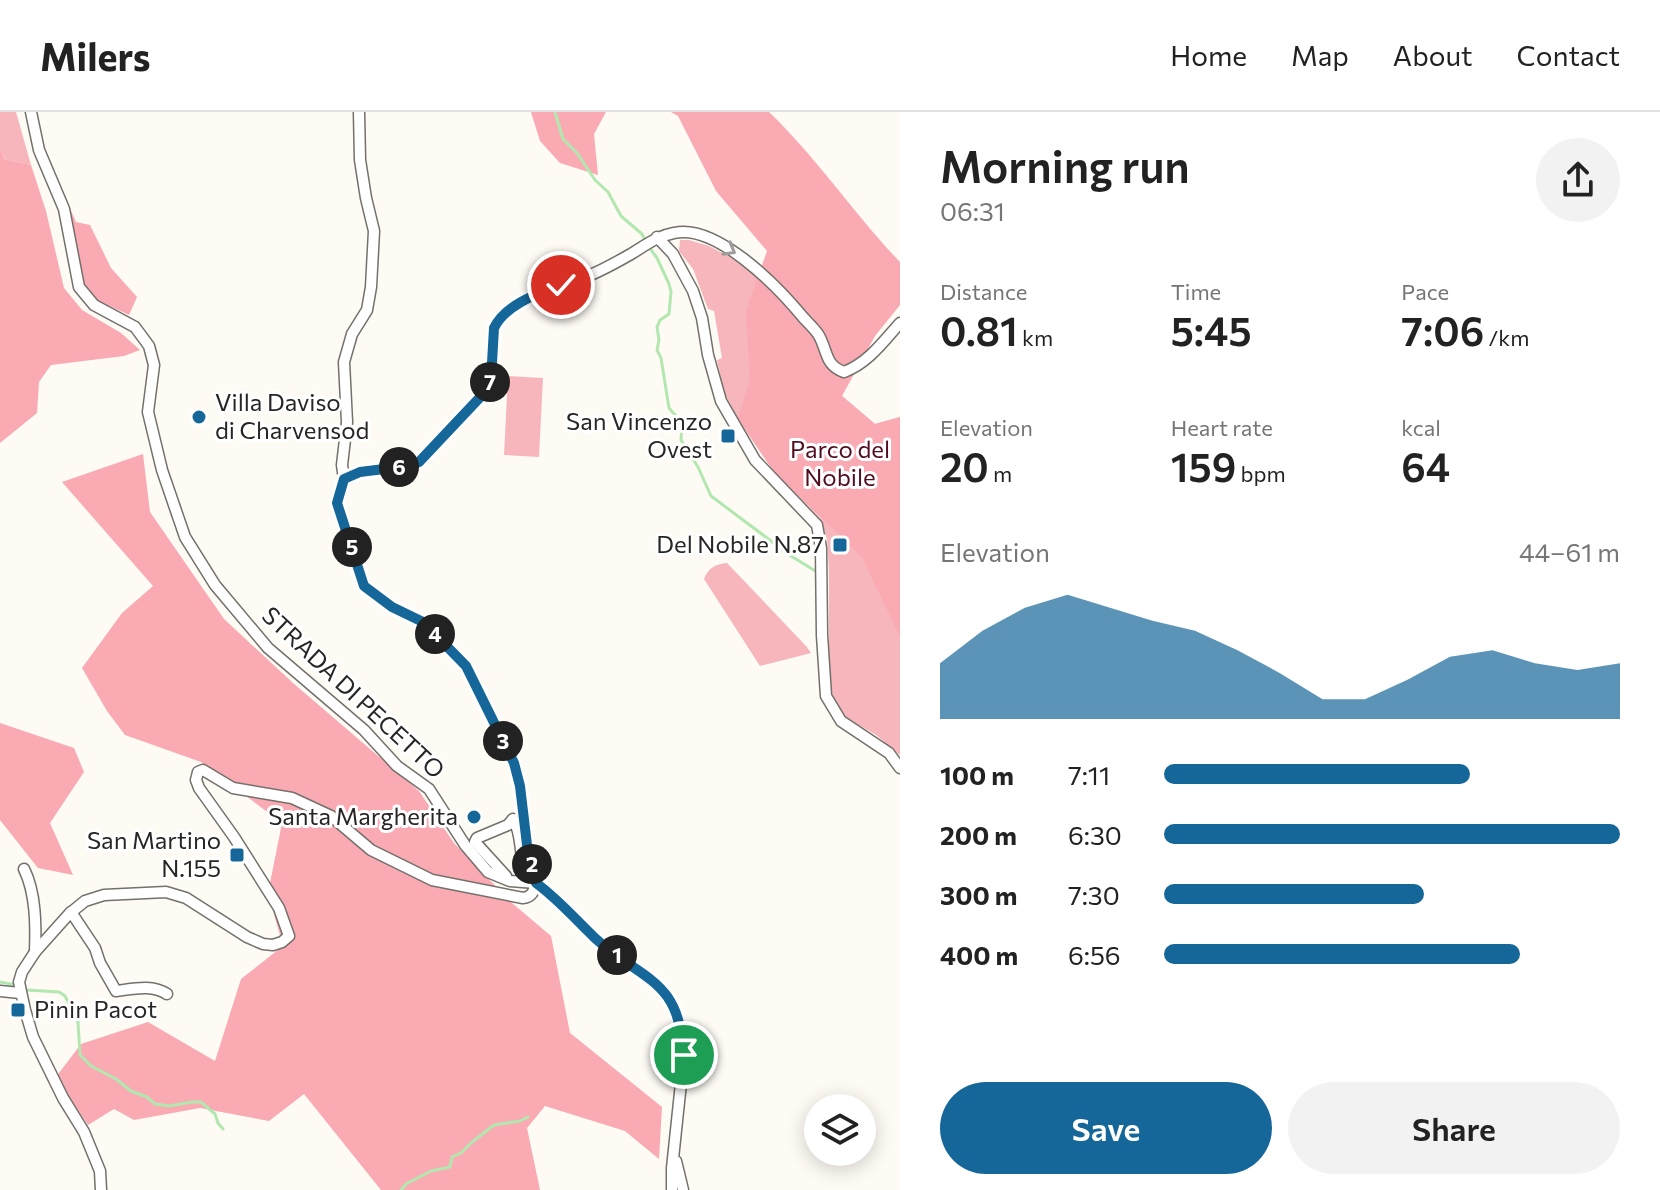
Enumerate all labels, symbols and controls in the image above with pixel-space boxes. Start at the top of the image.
text: Milers [40,32,150,79]
text: Home [1170,38,1247,72]
text: Map [1291,38,1349,72]
text: About [1393,38,1473,72]
text: Contact [1517,38,1620,72]
text: Morning run [940,138,1190,192]
button: share [1536,138,1620,222]
text: 06:31 [940,195,1005,226]
one-way arrow [721,240,736,256]
pin [527,251,595,319]
icon: check [539,263,583,307]
text: Distance [940,278,1027,305]
text: Time [1171,278,1221,305]
text: Pace [1401,278,1449,305]
text: 0.81 [940,305,1018,354]
text: 5:45 [1171,305,1252,354]
text: 7:06 [1401,305,1484,354]
text: km [1018,324,1053,351]
text: /km [1484,324,1529,351]
pin: 7 [470,362,510,402]
text: 7 [484,368,496,395]
place label: Villa Daviso di Charvensod [215,387,369,444]
place label: San Vincenzo Ovest [566,406,712,463]
marker: Villa Daviso di Charvensod [190,408,208,426]
text: Elevation [940,414,1033,441]
text: Heart rate [1171,414,1273,441]
text: kcal [1401,414,1441,441]
marker: San Vincenzo Ovest [719,427,737,445]
park label: Parco del Nobile [790,434,890,491]
text: 20 [940,441,989,490]
text: 159 [1171,441,1236,490]
text: 64 [1401,441,1450,490]
pin: 6 [379,447,419,487]
text: 6 [392,453,406,480]
text: m [989,460,1012,487]
text: bpm [1236,460,1286,487]
pin: 5 [332,527,372,567]
place label: Del Nobile N.87 [656,529,824,558]
text: 5 [346,533,358,560]
marker: Del Nobile N.87 [831,536,849,554]
text: Elevation [940,536,1050,567]
text: 44–61 m [1519,536,1620,567]
street label: STRADA DI PECETTO [257,600,451,784]
pin: 4 [415,614,455,654]
text: 4 [428,620,442,647]
pin: 3 [483,721,523,761]
text: 3 [497,727,509,754]
text: 100 m [940,759,1014,790]
text: 7:11 [1068,759,1110,790]
place label: Santa Margherita [268,801,458,830]
marker: Santa Margherita [465,808,483,826]
text: 200 m [940,819,1017,850]
text: 6:30 [1068,819,1122,850]
place label: San Martino N.155 [87,825,221,882]
pin: 2 [512,844,552,884]
marker: San Martino N.155 [228,846,246,864]
text: 2 [526,850,538,877]
text: 300 m [940,879,1017,910]
text: 7:30 [1068,879,1120,910]
pin: 1 [597,935,637,975]
text: 400 m [940,939,1018,970]
text: 6:56 [1068,939,1121,970]
text: 1 [612,941,622,968]
place label: Pinin Pacot [34,994,157,1023]
marker: Pinin Pacot [9,1001,27,1019]
pin [650,1021,718,1089]
icon: arrive [662,1033,706,1077]
button: Save [940,1082,1272,1174]
button: Share [1288,1082,1620,1174]
map controls [804,1094,876,1166]
button: layers [804,1094,876,1166]

